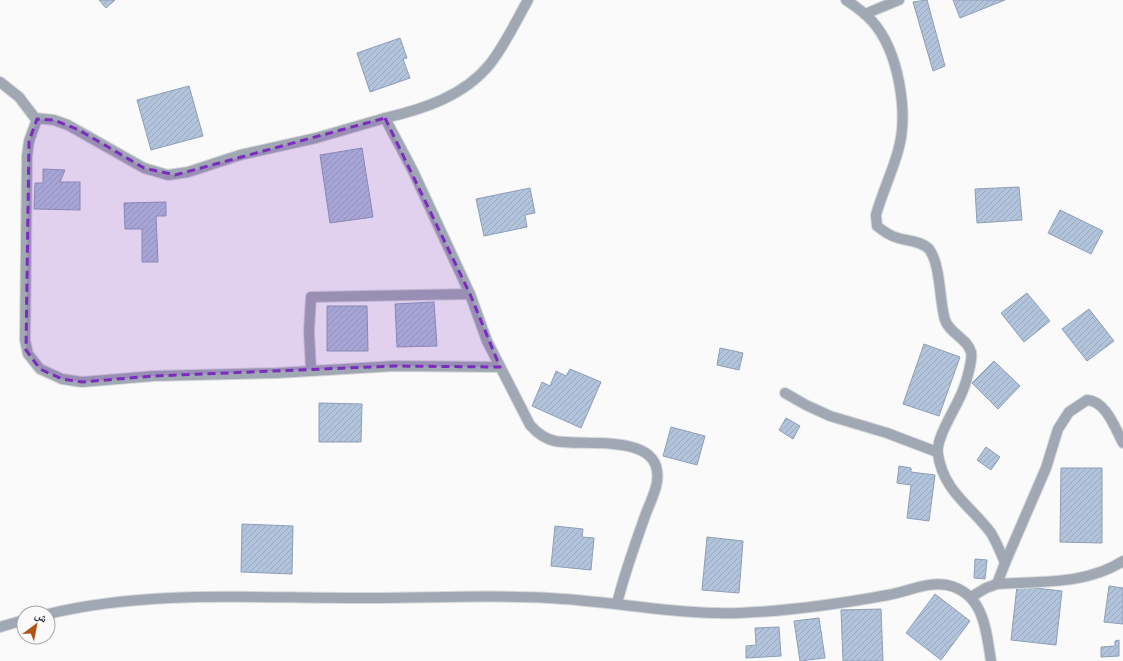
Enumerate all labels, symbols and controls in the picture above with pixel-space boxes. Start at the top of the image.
north arrow [16,605,56,645]
text: ش [32,607,50,627]

